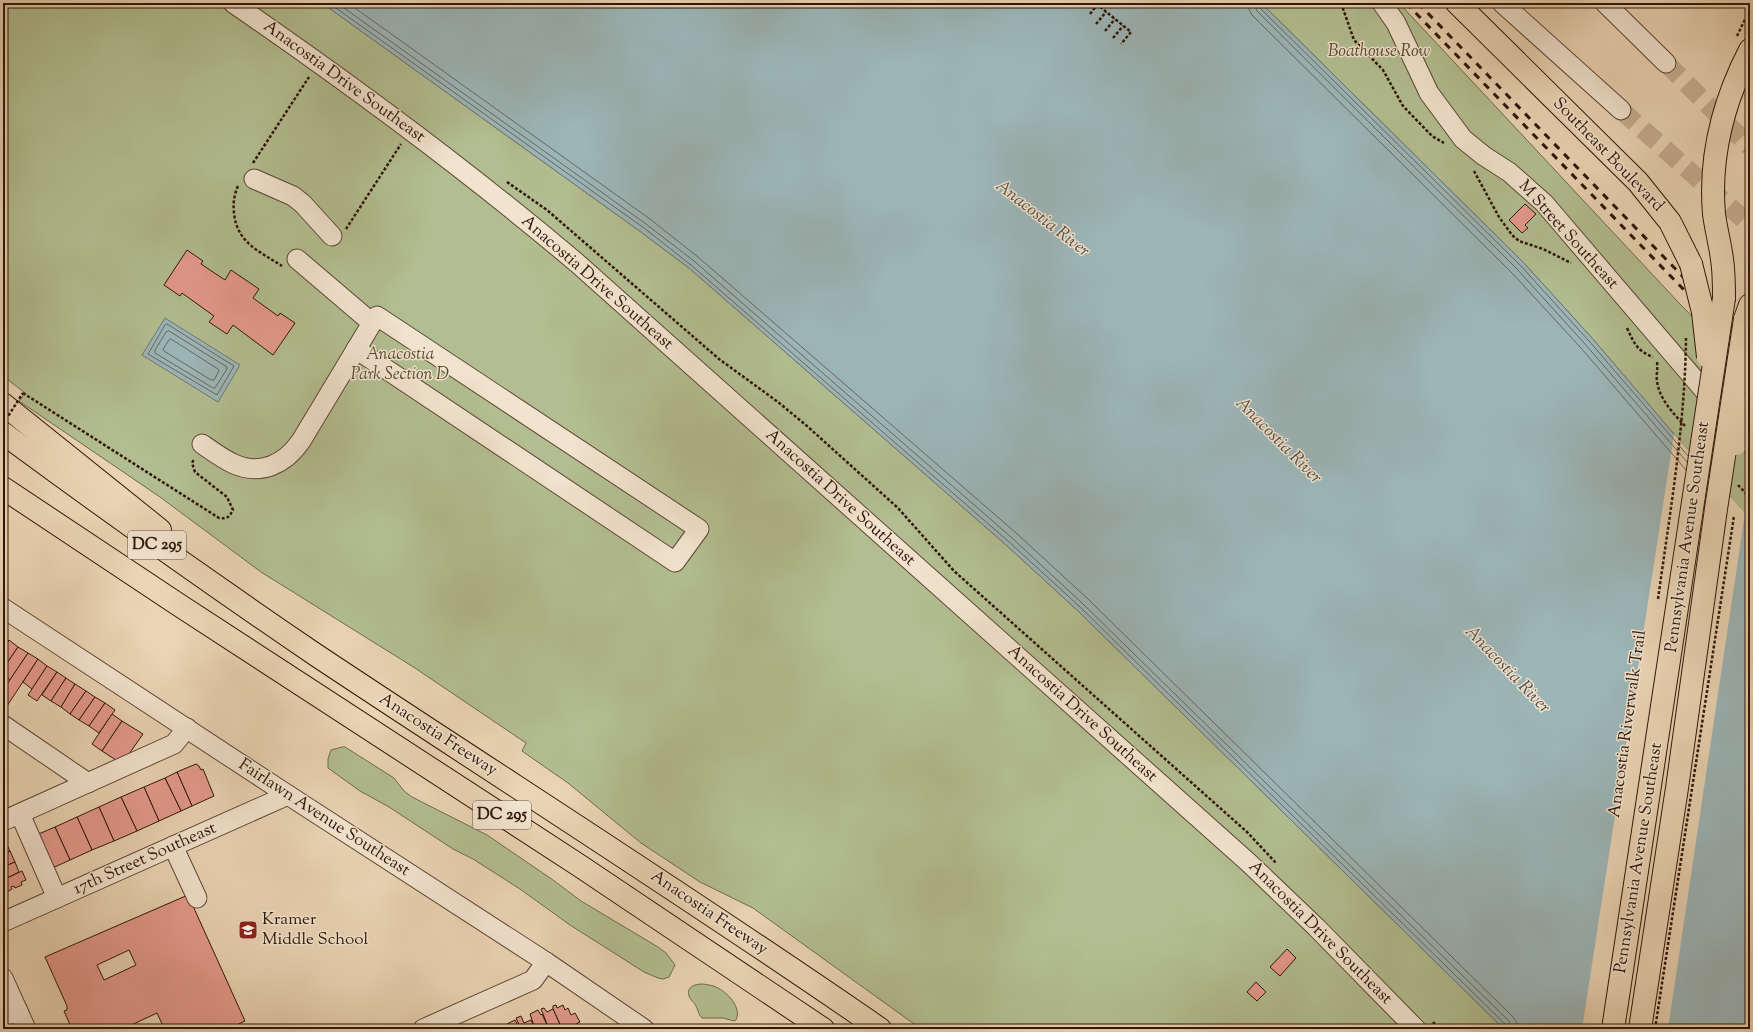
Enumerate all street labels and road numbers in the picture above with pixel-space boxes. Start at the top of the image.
street label: Anacostia Drive Southeast [258,15,430,149]
street label: Southeast Boulevard [1547,92,1669,218]
street label: M Street Southeast [1512,175,1624,295]
street label: Anacostia Drive Southeast [516,210,679,356]
street label: Pennsylvania Avenue Southeast [1660,420,1716,654]
street label: Anacostia Drive Southeast [760,424,921,572]
road number: DC 295 [128,531,186,559]
street label: Anacostia Riverwalk Trail [1603,628,1653,819]
street label: Anacostia Drive Southeast [1002,640,1163,788]
street label: Anacostia Freeway [374,688,502,783]
street label: Pennsylvania Avenue Southeast [1609,741,1669,975]
street label: Fairlawn Avenue Southeast [233,753,415,883]
road number: DC 295 [473,801,531,829]
street label: 17th Street Southeast [70,817,221,901]
street label: Anacostia Drive Southeast [1243,856,1397,1010]
street label: Anacostia Freeway [645,865,773,962]

